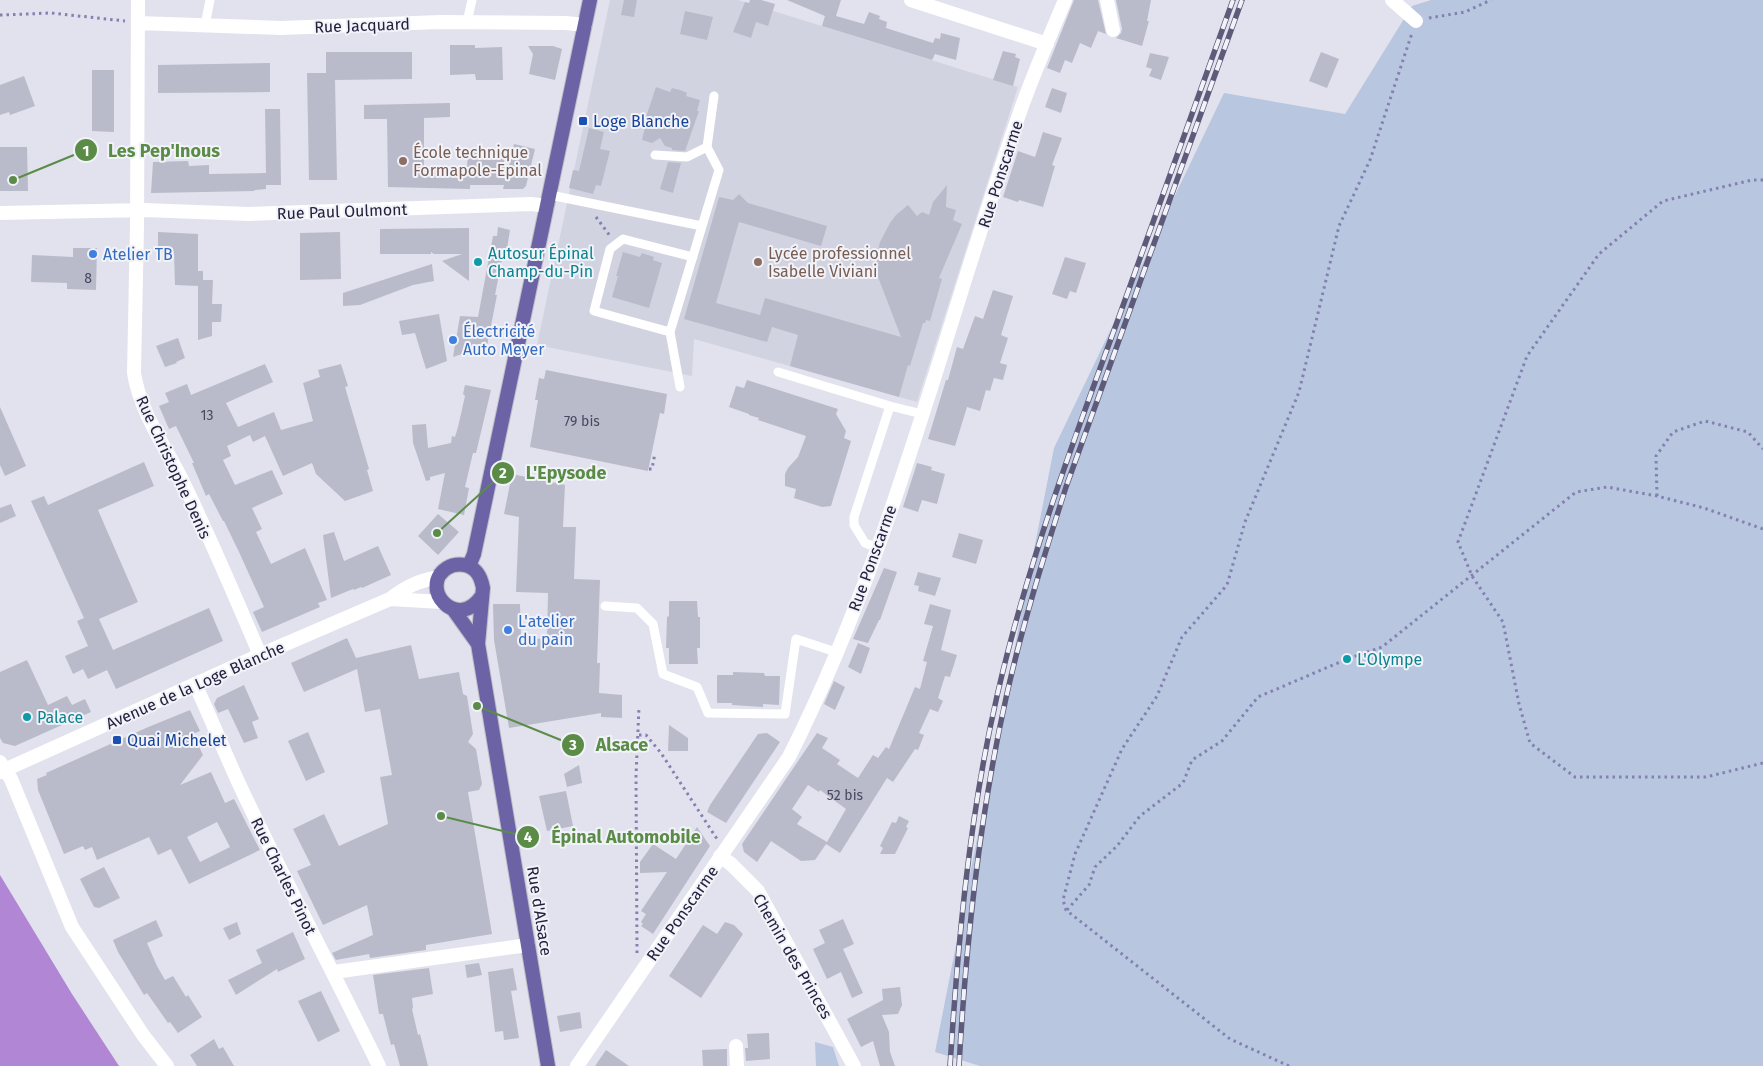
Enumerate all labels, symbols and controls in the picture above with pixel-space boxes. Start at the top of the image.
street label: Rue Jacquard [314,14,410,37]
place label: Loge Blanche [593,112,689,131]
marker: Loge Blanche [577,115,589,127]
street label: Rue Ponscarme [974,118,1027,230]
callout: Les Pep'Inous [74,134,230,167]
text: Les Pep'Inous [108,140,220,162]
text: 1 [83,142,89,160]
place label: École technique Formapole-Epinal [413,142,542,180]
marker: École technique Formapole-Epinal [397,155,409,167]
street label: Rue Paul Oulmont [276,200,408,223]
place label: Autosur Épinal Champ-du-Pin [488,243,594,281]
place label: Lycée professionnel Isabelle Viviani [768,244,911,281]
place label: Atelier TB [103,245,173,264]
marker: Atelier TB [87,248,99,260]
marker: Autosur Épinal Champ-du-Pin [472,256,484,268]
marker: Lycée professionnel Isabelle Viviani [752,256,764,268]
house number: 8 [84,270,92,287]
place label: Électricité Auto Meyer [463,321,545,359]
marker: Électricité Auto Meyer [447,334,459,346]
street label: Rue Christophe Denis [132,393,215,542]
house number: 13 [200,407,214,424]
house number: 79 bis [564,413,600,430]
callout: L'Epysode [490,457,616,490]
text: L'Epysode [526,462,606,484]
text: 2 [499,464,507,482]
street label: Rue Ponscarme [844,502,901,614]
place label: L'atelier du pain [518,612,576,649]
marker: L'atelier du pain [502,624,514,636]
street label: Avenue de la Loge Blanche [103,637,287,733]
place label: L'Olympe [1357,650,1422,669]
marker: L'Olympe [1341,653,1353,665]
place label: Palace [37,708,83,727]
marker: Palace [21,711,33,723]
callout: Alsace [561,729,658,762]
place label: Quai Michelet [127,731,227,750]
marker: Quai Michelet [111,734,123,746]
text: Alsace [595,734,648,756]
text: 3 [568,736,577,754]
house number: 52 bis [827,787,864,804]
street label: Rue Charles Pinot [247,814,320,938]
callout: Épinal Automobile [516,820,710,853]
text: Épinal Automobile [551,825,701,848]
text: 4 [524,828,533,846]
street label: Rue Ponscarme [643,862,722,965]
street label: Rue d'Alsace [523,865,556,957]
street label: Chemin des Princes [749,890,836,1022]

